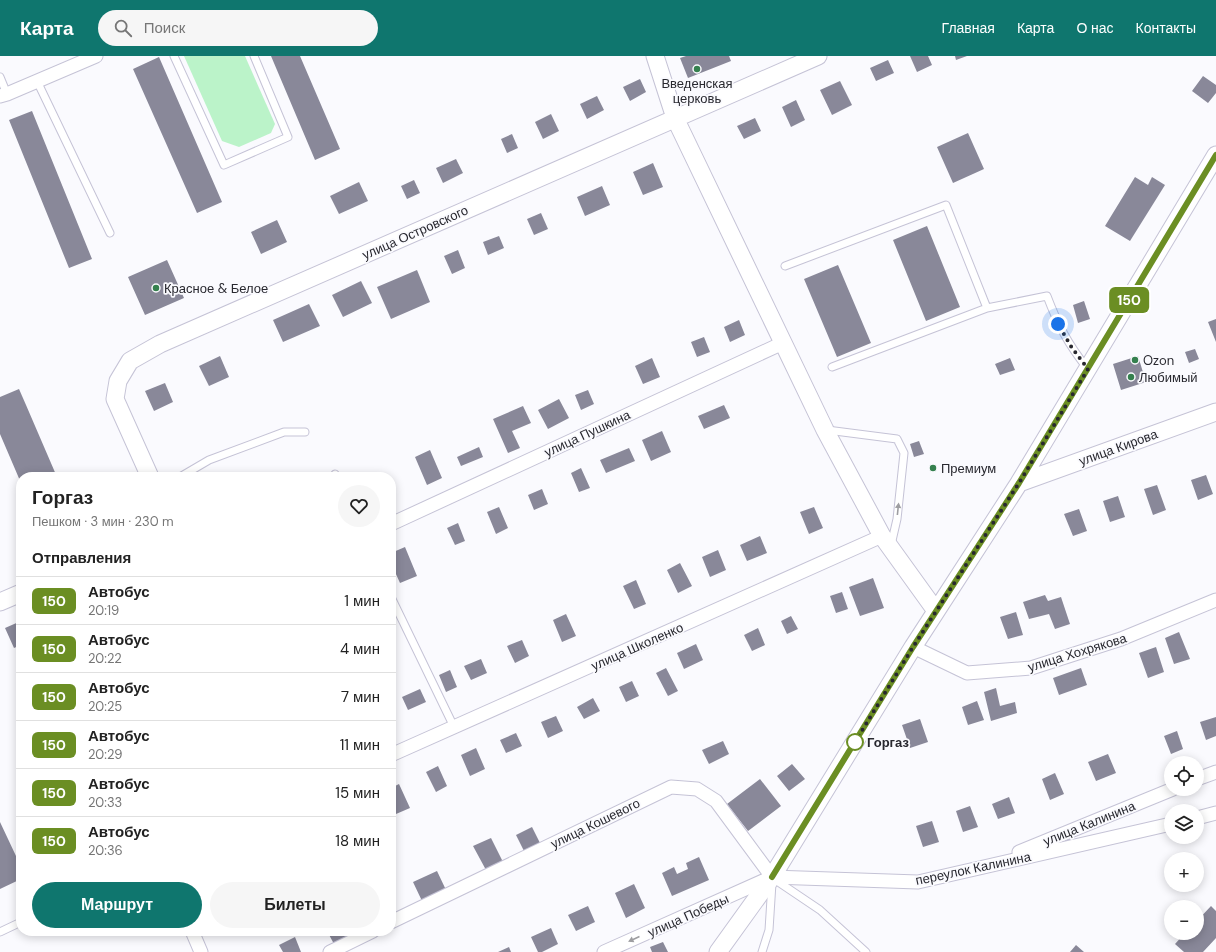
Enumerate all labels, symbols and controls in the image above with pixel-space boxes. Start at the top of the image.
search box [98,10,378,46]
text: Карта [20,16,74,41]
icon: search [112,17,134,39]
text: Поиск [144,18,185,38]
text: Главная [942,19,995,37]
text: Карта [1017,19,1054,37]
text: О нас [1076,19,1114,37]
text: Контакты [1136,19,1196,37]
marker: Введенская церковь [692,64,702,74]
place label: Введенская церковь [661,75,733,107]
street label: улица Островского [360,201,471,263]
place label: Красное & Белое [164,280,268,297]
marker: Красное & Белое [151,283,161,293]
line badge: 150 [1106,287,1152,313]
text: 150 [1117,291,1141,309]
your location [1048,314,1068,334]
place label: Ozon [1143,352,1174,369]
marker: Ozon [1130,355,1140,365]
place label: Любимый [1139,369,1198,386]
marker: Любимый [1126,372,1136,382]
street label: улица Пушкина [542,406,634,461]
street label: улица Кирова [1077,425,1161,470]
place label: Премиум [941,460,996,477]
marker: Премиум [928,463,938,473]
text: Горгаз [32,485,93,510]
button: heart [338,485,380,527]
one-way arrow [895,503,901,515]
text: Пешком · 3 мин · 230 m [32,513,174,530]
text: Отправления [32,548,131,568]
text: Автобус [88,582,150,602]
text: 1 мин [344,591,380,611]
text: 150 [42,592,66,610]
text: 20:19 [88,602,119,619]
street label: улица Школенко [589,619,686,674]
street label: улица Хохрякова [1026,629,1129,676]
text: Автобус [88,630,150,650]
text: 4 мин [340,639,380,659]
text: 150 [42,640,66,658]
text: 20:22 [88,650,122,667]
text: Автобус [88,678,150,698]
text: 7 мин [341,687,380,707]
text: 150 [42,688,66,706]
text: 20:25 [88,698,122,715]
text: Автобус [88,726,150,746]
marker: Горгаз [846,733,864,751]
place label: Горгаз [867,734,909,751]
text: 11 мин [340,735,380,755]
text: 150 [42,736,66,754]
text: 20:29 [88,746,122,763]
map controls [1164,756,1204,940]
button: locate [1164,756,1204,796]
text: Автобус [88,774,150,794]
text: 15 мин [335,783,380,803]
text: 150 [42,784,66,802]
text: 20:33 [88,794,122,811]
street label: улица Кошевого [548,794,643,852]
street label: улица Калинина [1041,797,1138,850]
button: layers [1164,804,1204,844]
text: Автобус [88,822,150,842]
text: 18 мин [335,831,380,851]
text: 150 [42,832,66,850]
text: 20:36 [88,842,123,859]
street label: переулок Калинина [914,848,1033,889]
button: + [1164,852,1204,892]
button: Маршрут [32,882,202,928]
button: Билеты [210,882,380,928]
street label: улица Победы [645,890,731,941]
button: − [1164,900,1204,940]
one-way arrow [629,936,640,942]

